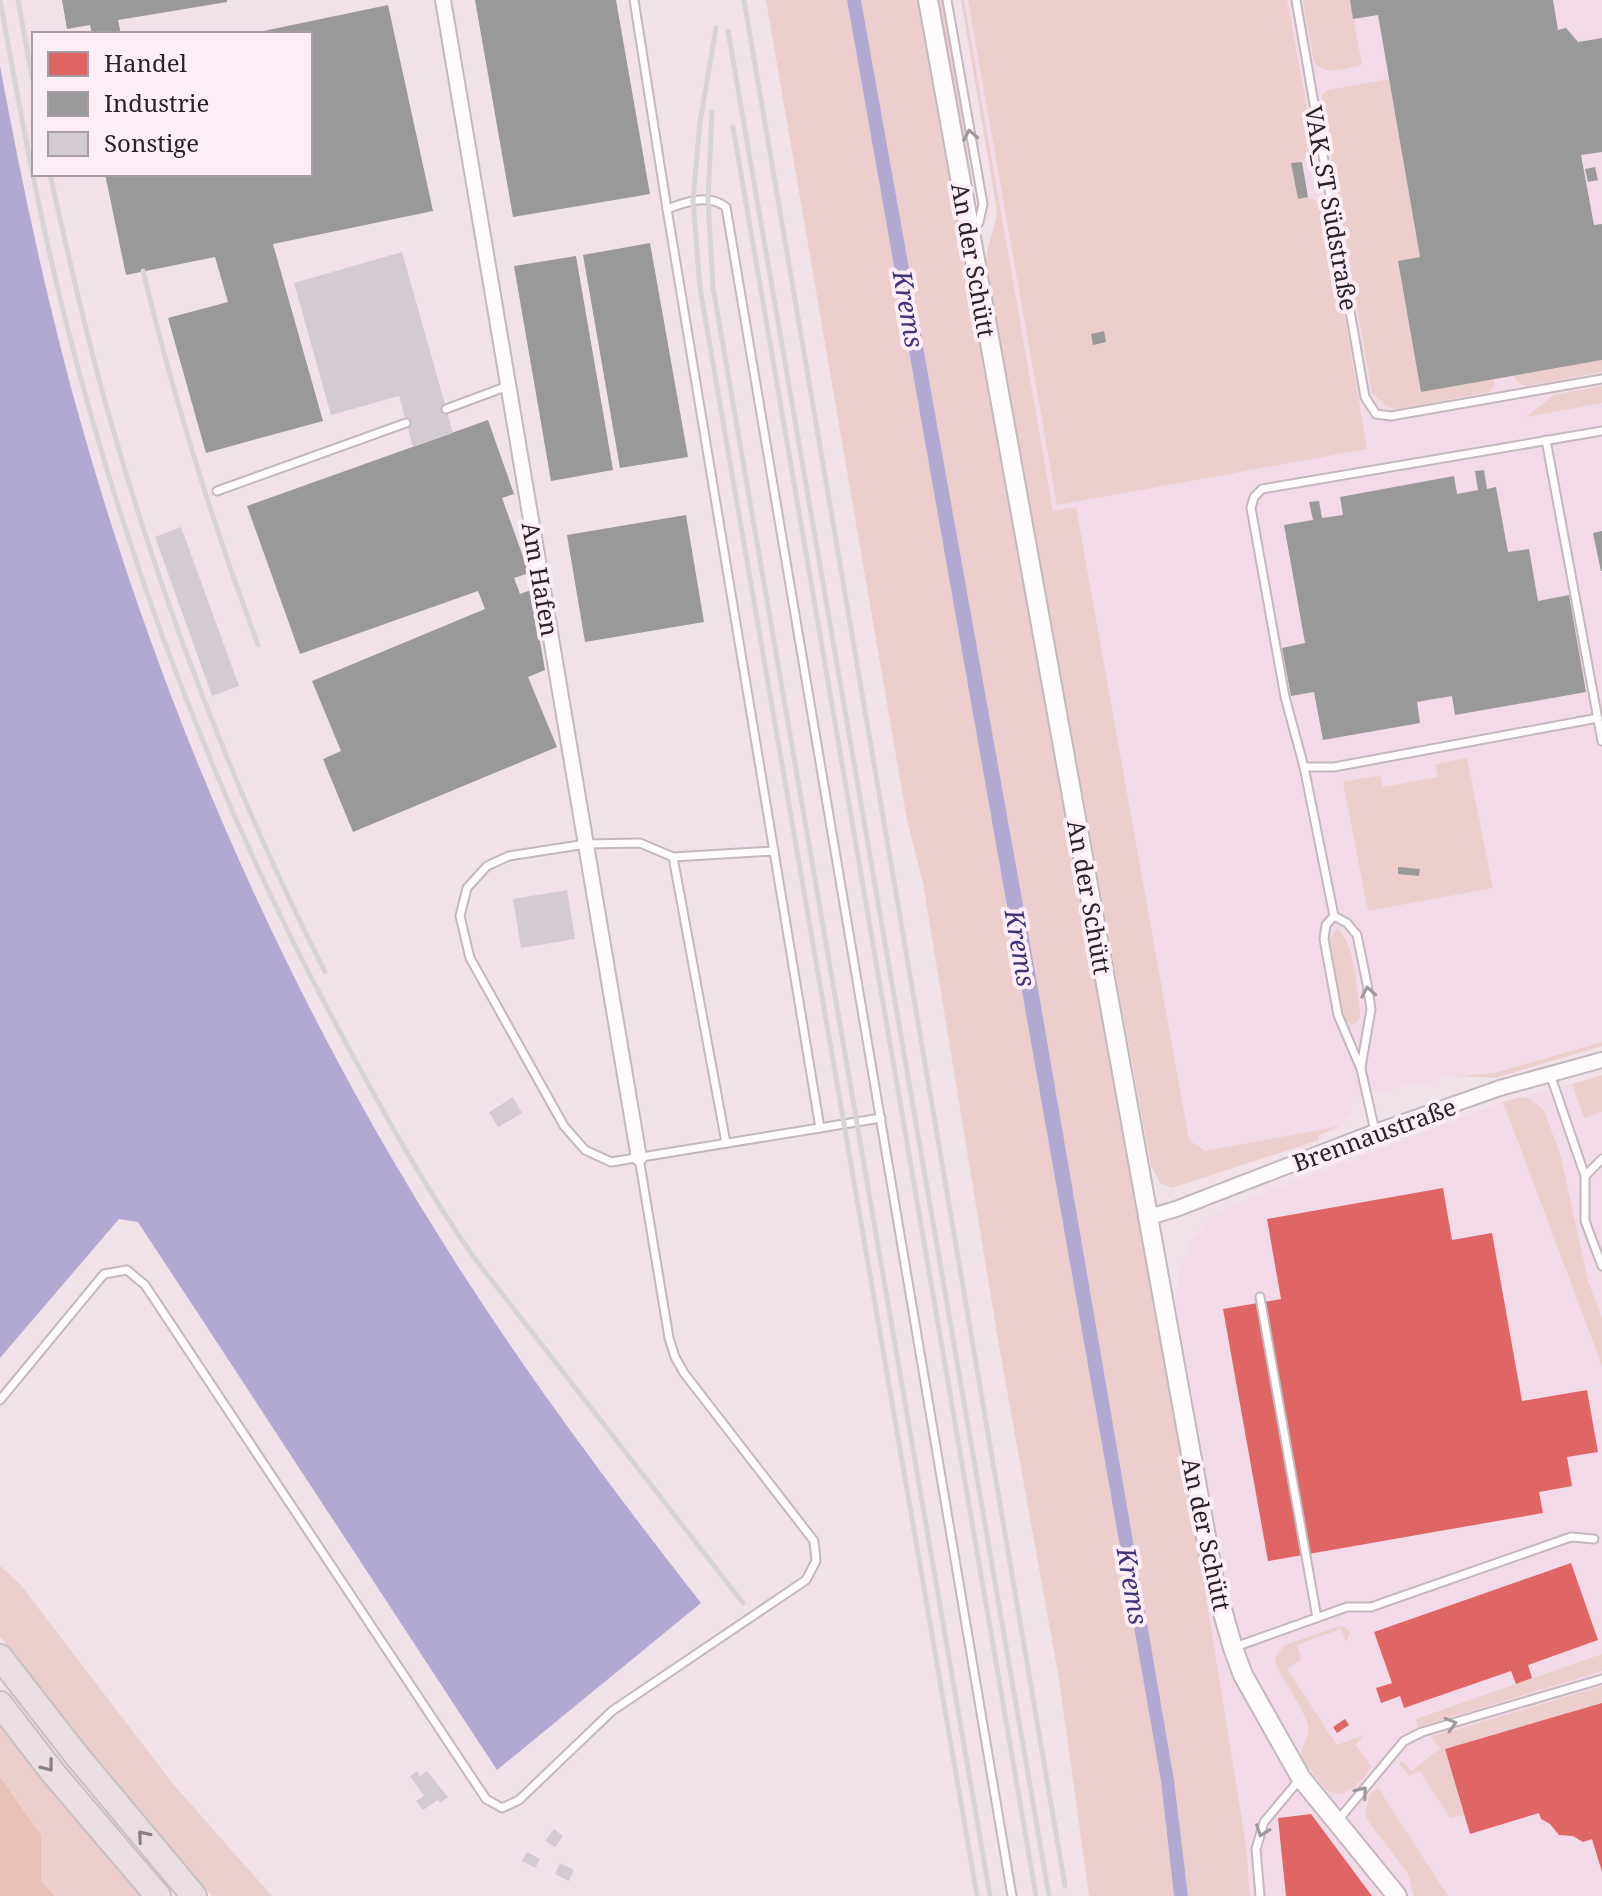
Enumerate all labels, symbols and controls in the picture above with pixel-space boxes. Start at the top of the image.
legend [32,32,312,176]
text: Handel [104,46,188,79]
text: Industrie [104,86,209,119]
street label: VAK_ST Südstraße [1298,103,1366,313]
text: Sonstige [104,126,199,159]
one-way arrow [963,128,980,142]
street label: An der Schütt [944,180,1004,340]
water label: Krems [884,266,934,351]
street label: Am Hafen [515,519,567,639]
street label: An der Schütt [1060,817,1120,977]
water label: Krems [996,905,1046,990]
one-way arrow [1361,985,1378,999]
street label: Brennaustraße [1288,1089,1460,1179]
street label: An der Schütt [1175,1454,1239,1614]
water label: Krems [1108,1543,1158,1628]
one-way arrow [1443,1717,1457,1733]
one-way arrow [38,1757,53,1771]
one-way arrow [1352,1787,1367,1801]
one-way arrow [1256,1823,1272,1837]
one-way arrow [138,1831,153,1845]

